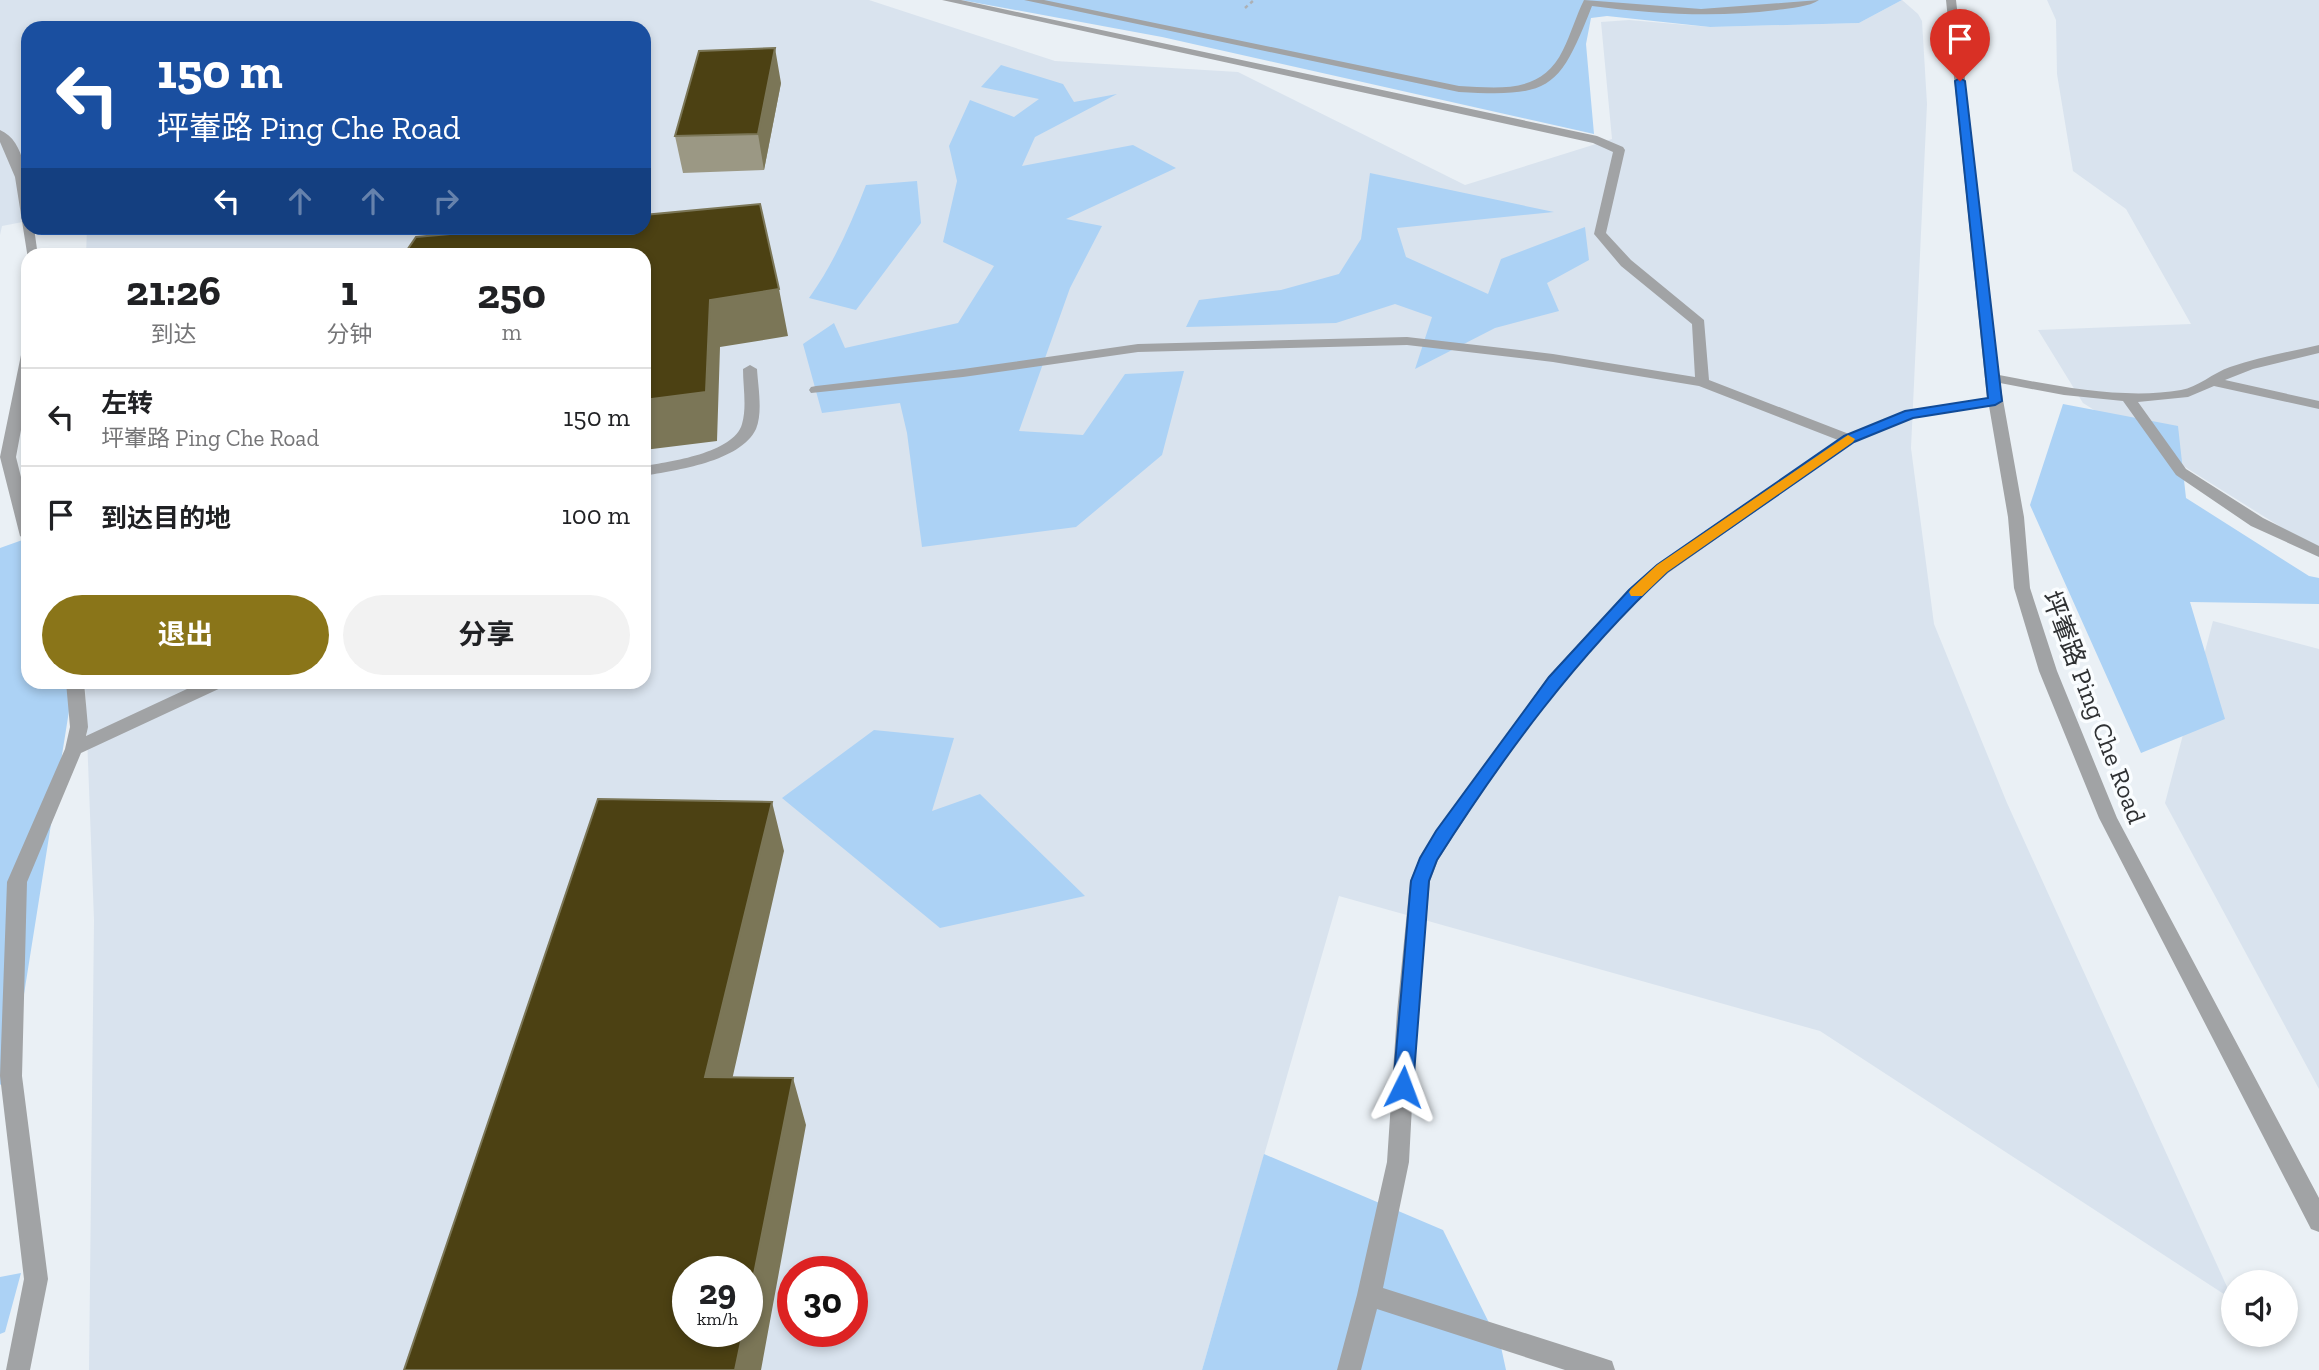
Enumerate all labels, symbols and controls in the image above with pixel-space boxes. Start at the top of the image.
pin [1930,9,1990,81]
icon: arrive [1941,20,1979,58]
text: 150 m [157,42,283,101]
icon: left [42,49,133,140]
text: 坪輋路 Ping Che Road [157,109,460,147]
icon: left [208,182,246,220]
icon: ahead [281,182,319,220]
icon: ahead [354,182,392,220]
icon: right [427,182,465,220]
text: 21:26 [126,265,221,316]
text: 1 [341,265,358,316]
text: 250 [477,268,546,319]
text: m [502,318,522,346]
text: 到达 [151,320,197,348]
text: 分钟 [326,320,372,348]
text: 左转 [101,387,153,419]
icon: left [42,398,80,436]
text: 150 m [563,401,630,433]
text: 坪輋路 Ping Che Road [101,424,319,452]
icon: arrive [42,496,80,534]
text: 100 m [562,499,630,531]
text: 到达目的地 [101,502,231,534]
street label: 坪輋路 Ping Che Road [2035,586,2153,828]
button: 退出 [42,595,329,675]
button: 分享 [343,595,630,675]
position arrow [1366,1050,1440,1124]
speed limit sign: 30 [777,1256,868,1347]
map controls [2221,1270,2298,1347]
button: sound [2221,1270,2298,1347]
text: 29 [699,1271,736,1313]
text: km/h [697,1308,738,1330]

